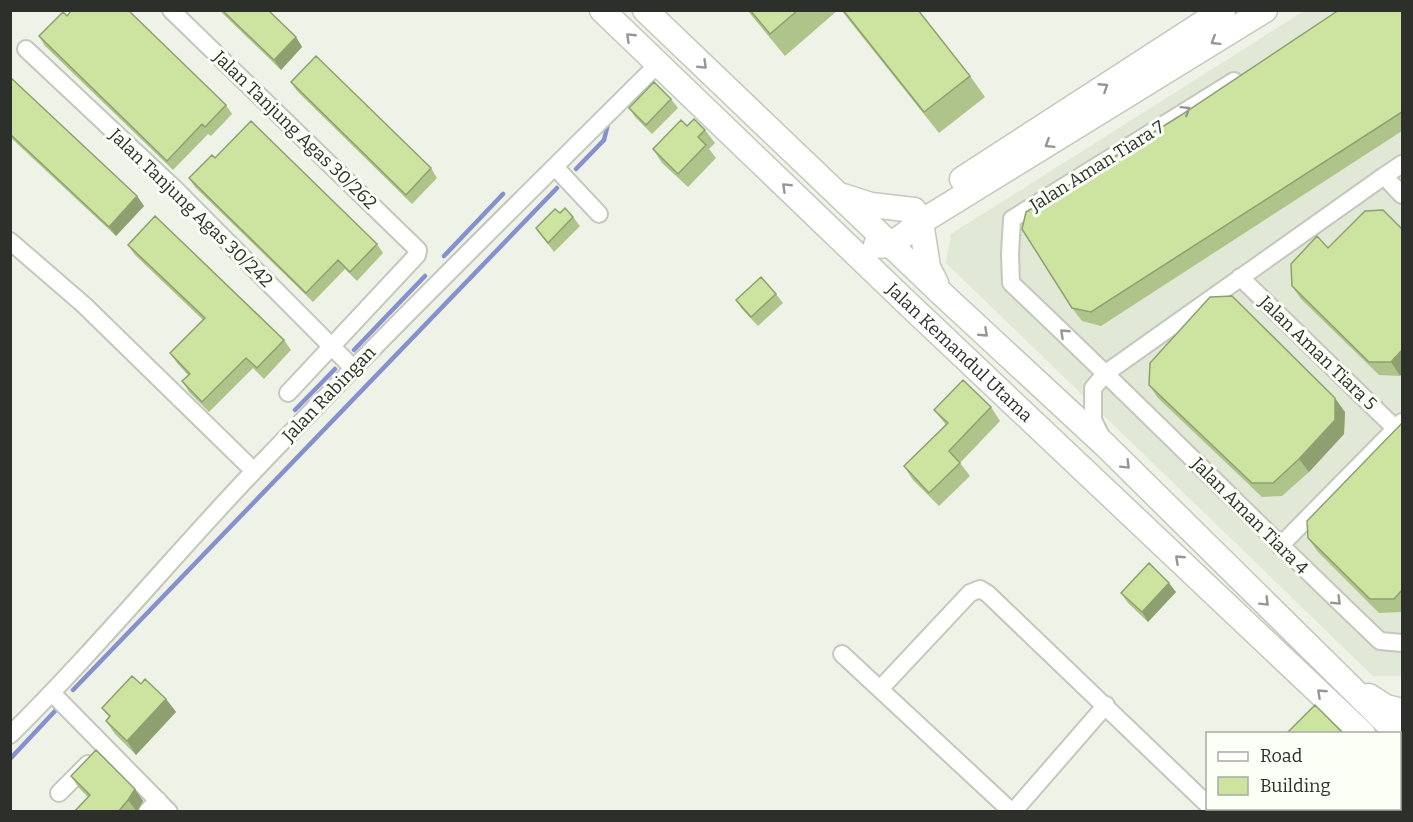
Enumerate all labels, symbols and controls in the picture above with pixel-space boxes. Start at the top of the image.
one-way arrow [626,33,636,44]
one-way arrow [1211,34,1221,46]
street label: Jalan Tanjung Agas 30/262 [208,45,381,214]
one-way arrow [695,58,706,69]
one-way arrow [1097,83,1108,94]
one-way arrow [1180,106,1191,117]
street label: Jalan Aman Tiara 7 [1025,116,1168,217]
street label: Jalan Tanjung Agas 30/242 [104,123,277,292]
one-way arrow [1045,137,1056,148]
one-way arrow [782,183,793,194]
street label: Jalan Kemandul Utama [881,278,1037,427]
street label: Jalan Aman Tiara 5 [1254,291,1381,415]
one-way arrow [976,325,987,336]
one-way arrow [1060,329,1071,340]
street label: Jalan Rabingan [277,341,381,447]
street label: Jalan Aman Tiara 4 [1186,452,1313,579]
one-way arrow [1119,458,1130,469]
one-way arrow [1175,556,1186,567]
one-way arrow [1331,594,1341,605]
one-way arrow [1258,596,1269,606]
one-way arrow [1317,689,1327,700]
legend [1206,732,1401,810]
text: Road [1260,745,1303,767]
text: Building [1260,775,1331,797]

